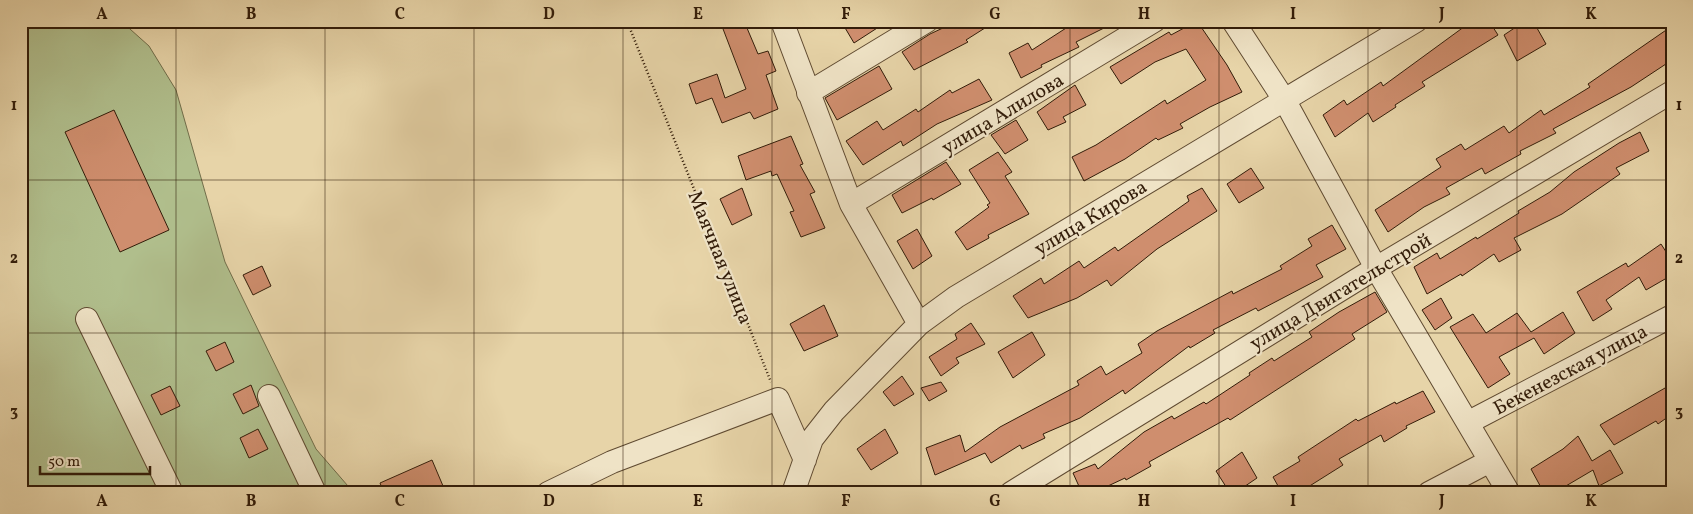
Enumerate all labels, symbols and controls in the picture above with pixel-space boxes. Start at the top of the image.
text: A [96,4,108,26]
text: B [246,4,257,26]
text: C [395,4,405,26]
text: D [543,4,555,26]
text: E [693,4,703,26]
text: F [841,4,851,26]
text: G [989,4,1001,26]
text: H [1138,4,1150,26]
text: I [1290,4,1296,26]
text: J [1438,4,1445,26]
text: K [1585,4,1597,26]
street label: улица Алилова [936,67,1070,162]
text: 1 [11,95,17,117]
text: 1 [1676,95,1682,117]
street label: улица Кирова [1029,174,1153,264]
street label: Маячная улица [680,187,759,329]
street label: улица Двигательстрой [1245,227,1437,358]
text: 2 [10,248,18,270]
text: 2 [1675,248,1683,270]
street label: Бекенезская улица [1489,318,1653,423]
text: 3 [10,401,18,423]
text: 3 [1675,401,1683,423]
scale bar [40,444,150,476]
text: 50 m [48,452,80,473]
text: A [96,491,108,513]
text: B [246,491,257,513]
text: C [395,491,405,513]
text: D [543,491,555,513]
text: E [693,491,703,513]
text: F [841,491,851,513]
text: G [989,491,1001,513]
text: H [1138,491,1150,513]
text: I [1290,491,1296,513]
text: J [1438,491,1445,513]
text: K [1585,491,1597,513]

